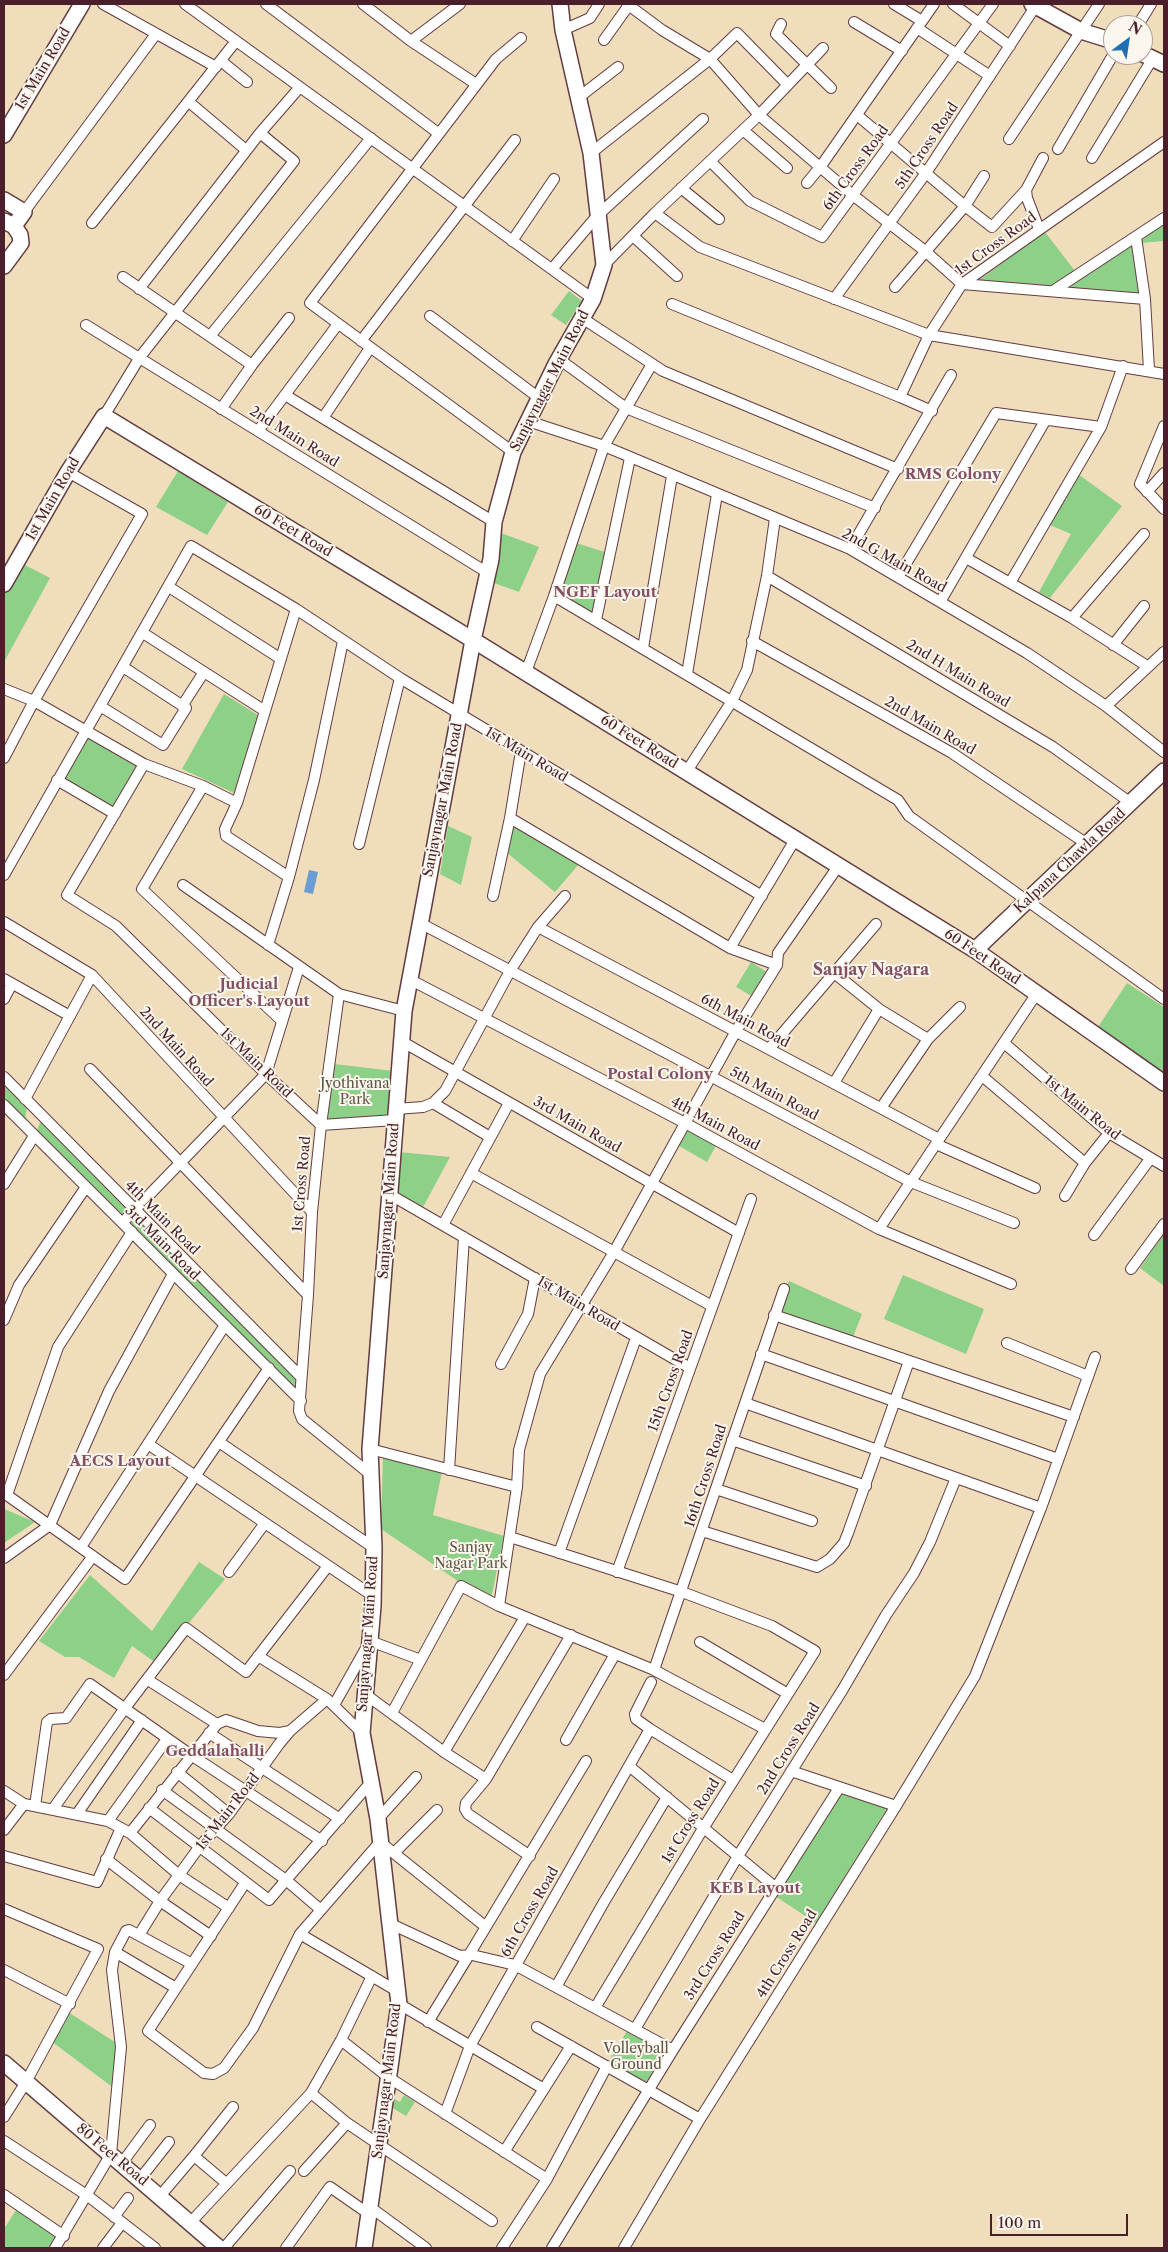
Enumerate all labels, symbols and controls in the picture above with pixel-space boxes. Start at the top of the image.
north arrow [1103,15,1153,65]
text: N [1125,17,1145,39]
street label: 1st Main Road [12,25,74,113]
street label: 5th Cross Road [892,100,962,192]
street label: 6th Cross Road [819,122,893,214]
street label: 1st Cross Road [952,209,1040,279]
street label: Sanjaynagar Main Road [507,307,593,455]
street label: 2nd Main Road [246,403,342,471]
street label: 1st Main Road [22,454,84,544]
district label: RMS Colony [905,466,1001,484]
street label: 60 Feet Road [251,501,335,561]
street label: 2nd G Main Road [839,525,949,597]
district label: NGEF Layout [553,584,657,602]
street label: 2nd H Main Road [903,637,1013,711]
street label: 2nd Main Road [882,693,978,759]
street label: 60 Feet Road [597,711,681,773]
street label: Sanjaynagar Main Road [420,722,466,878]
street label: 1st Main Road [482,724,570,786]
street label: Kalpana Chawla Road [1011,805,1129,917]
street label: 60 Feet Road [941,925,1023,989]
district label: Sanjay Nagara [813,960,929,980]
district label: Judicial Officer's Layout [188,976,310,1011]
street label: 6th Main Road [698,990,792,1052]
street label: 2nd Main Road [136,1004,216,1090]
street label: 1st Main Road [217,1025,295,1101]
street label: 5th Main Road [727,1064,821,1124]
district label: Postal Colony [607,1066,713,1084]
street label: 1st Main Road [1040,1072,1124,1144]
park label: Jyothivana Park [320,1076,390,1108]
street label: 3rd Main Road [530,1093,624,1157]
street label: 4th Main Road [668,1094,762,1154]
street label: Sanjaynagar Main Road [375,1122,403,1280]
street label: 1st Cross Road [289,1135,315,1233]
street label: 4th Main Road [121,1177,203,1259]
street label: 3rd Main Road [121,1202,203,1284]
street label: 1st Main Road [534,1273,622,1335]
street label: 15th Cross Road [645,1328,697,1434]
street label: 16th Cross Road [681,1422,731,1530]
district label: AECS Layout [69,1453,171,1471]
park label: Sanjay Nagar Park [434,1540,508,1572]
street label: Sanjaynagar Main Road [354,1555,382,1713]
street label: 2nd Cross Road [754,1700,824,1798]
district label: Geddalahalli [165,1743,265,1761]
street label: 1st Main Road [193,1770,263,1854]
street label: 1st Cross Road [658,1776,724,1866]
street label: 6th Cross Road [497,1864,563,1960]
district label: KEB Layout [710,1880,800,1898]
street label: 4th Cross Road [753,1907,821,2001]
street label: 3rd Cross Road [681,1909,749,2003]
street label: Sanjaynagar Main Road [369,2002,405,2160]
park label: Volleyball Ground [603,2041,669,2074]
street label: 80 Feet Road [73,2120,151,2190]
scale bar [993,2204,1130,2236]
text: 100 m [998,2213,1041,2232]

